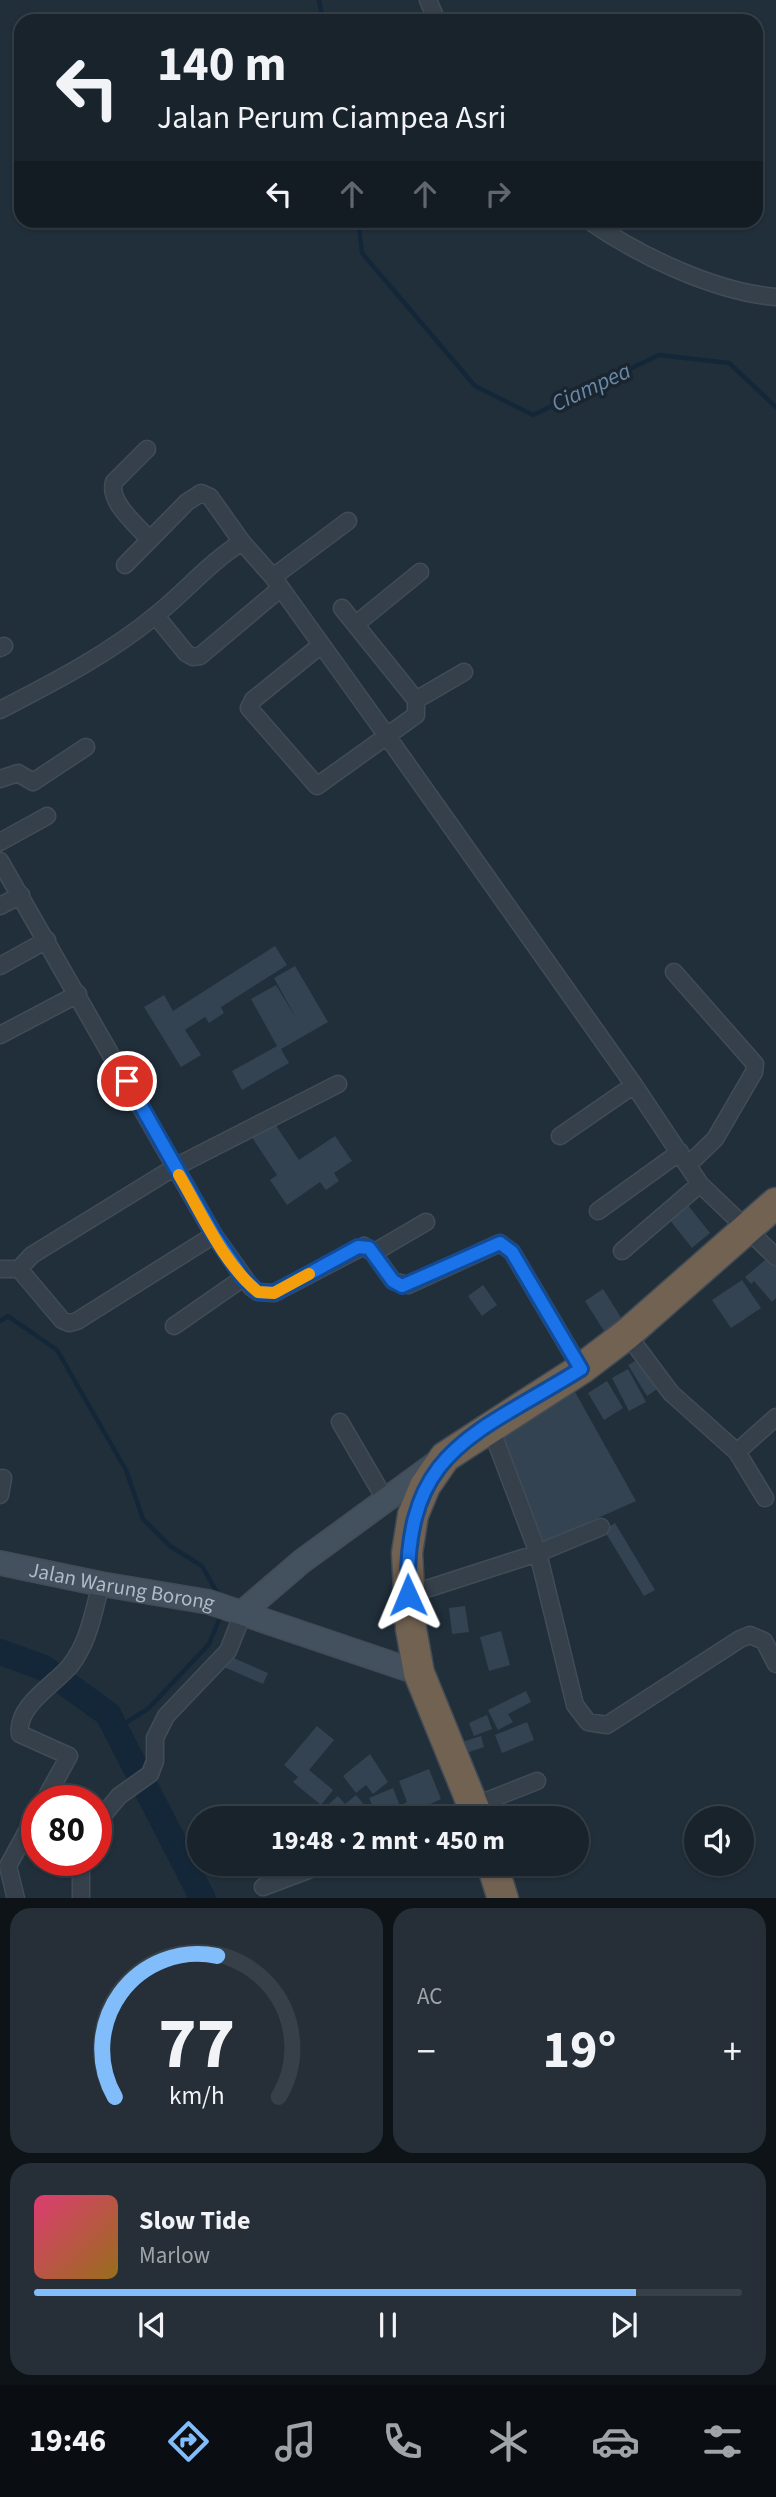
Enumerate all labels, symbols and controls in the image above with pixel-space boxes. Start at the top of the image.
text: 140 m [157,30,286,100]
icon: left [42,42,133,133]
text: Jalan Perum Ciampea Asri [157,95,506,141]
icon: left [260,175,298,213]
icon: ahead [333,175,371,213]
icon: ahead [406,175,444,213]
icon: right [479,175,517,213]
water label: Ciampea [546,354,636,420]
pin [97,1051,157,1111]
icon: arrive [108,1062,146,1100]
street label: Jalan Warung Borong [26,1554,219,1618]
position arrow [371,1558,445,1632]
speed limit sign: 80 [21,1785,112,1876]
map controls [684,1806,754,1876]
button: sound [684,1806,754,1876]
text: 19:48 · 2 mnt · 450 m [271,1822,505,1859]
text: AC [417,1980,442,2013]
text: 77 [158,1992,235,2096]
text: 19° [543,2014,616,2088]
text: − [417,2025,436,2079]
text: + [723,2025,742,2079]
text: km/h [169,2077,224,2113]
text: Slow Tide [139,2202,250,2239]
text: Marlow [139,2239,210,2272]
icon: previous [133,2306,171,2344]
icon: pause [369,2306,407,2344]
icon: next [605,2306,643,2344]
icon: directions [164,2417,213,2466]
icon: music [271,2417,320,2466]
icon: phone [378,2417,427,2466]
icon: climate [484,2417,533,2466]
icon: car [591,2417,640,2466]
icon: filters [698,2417,747,2466]
text: 19:46 [29,2418,106,2464]

